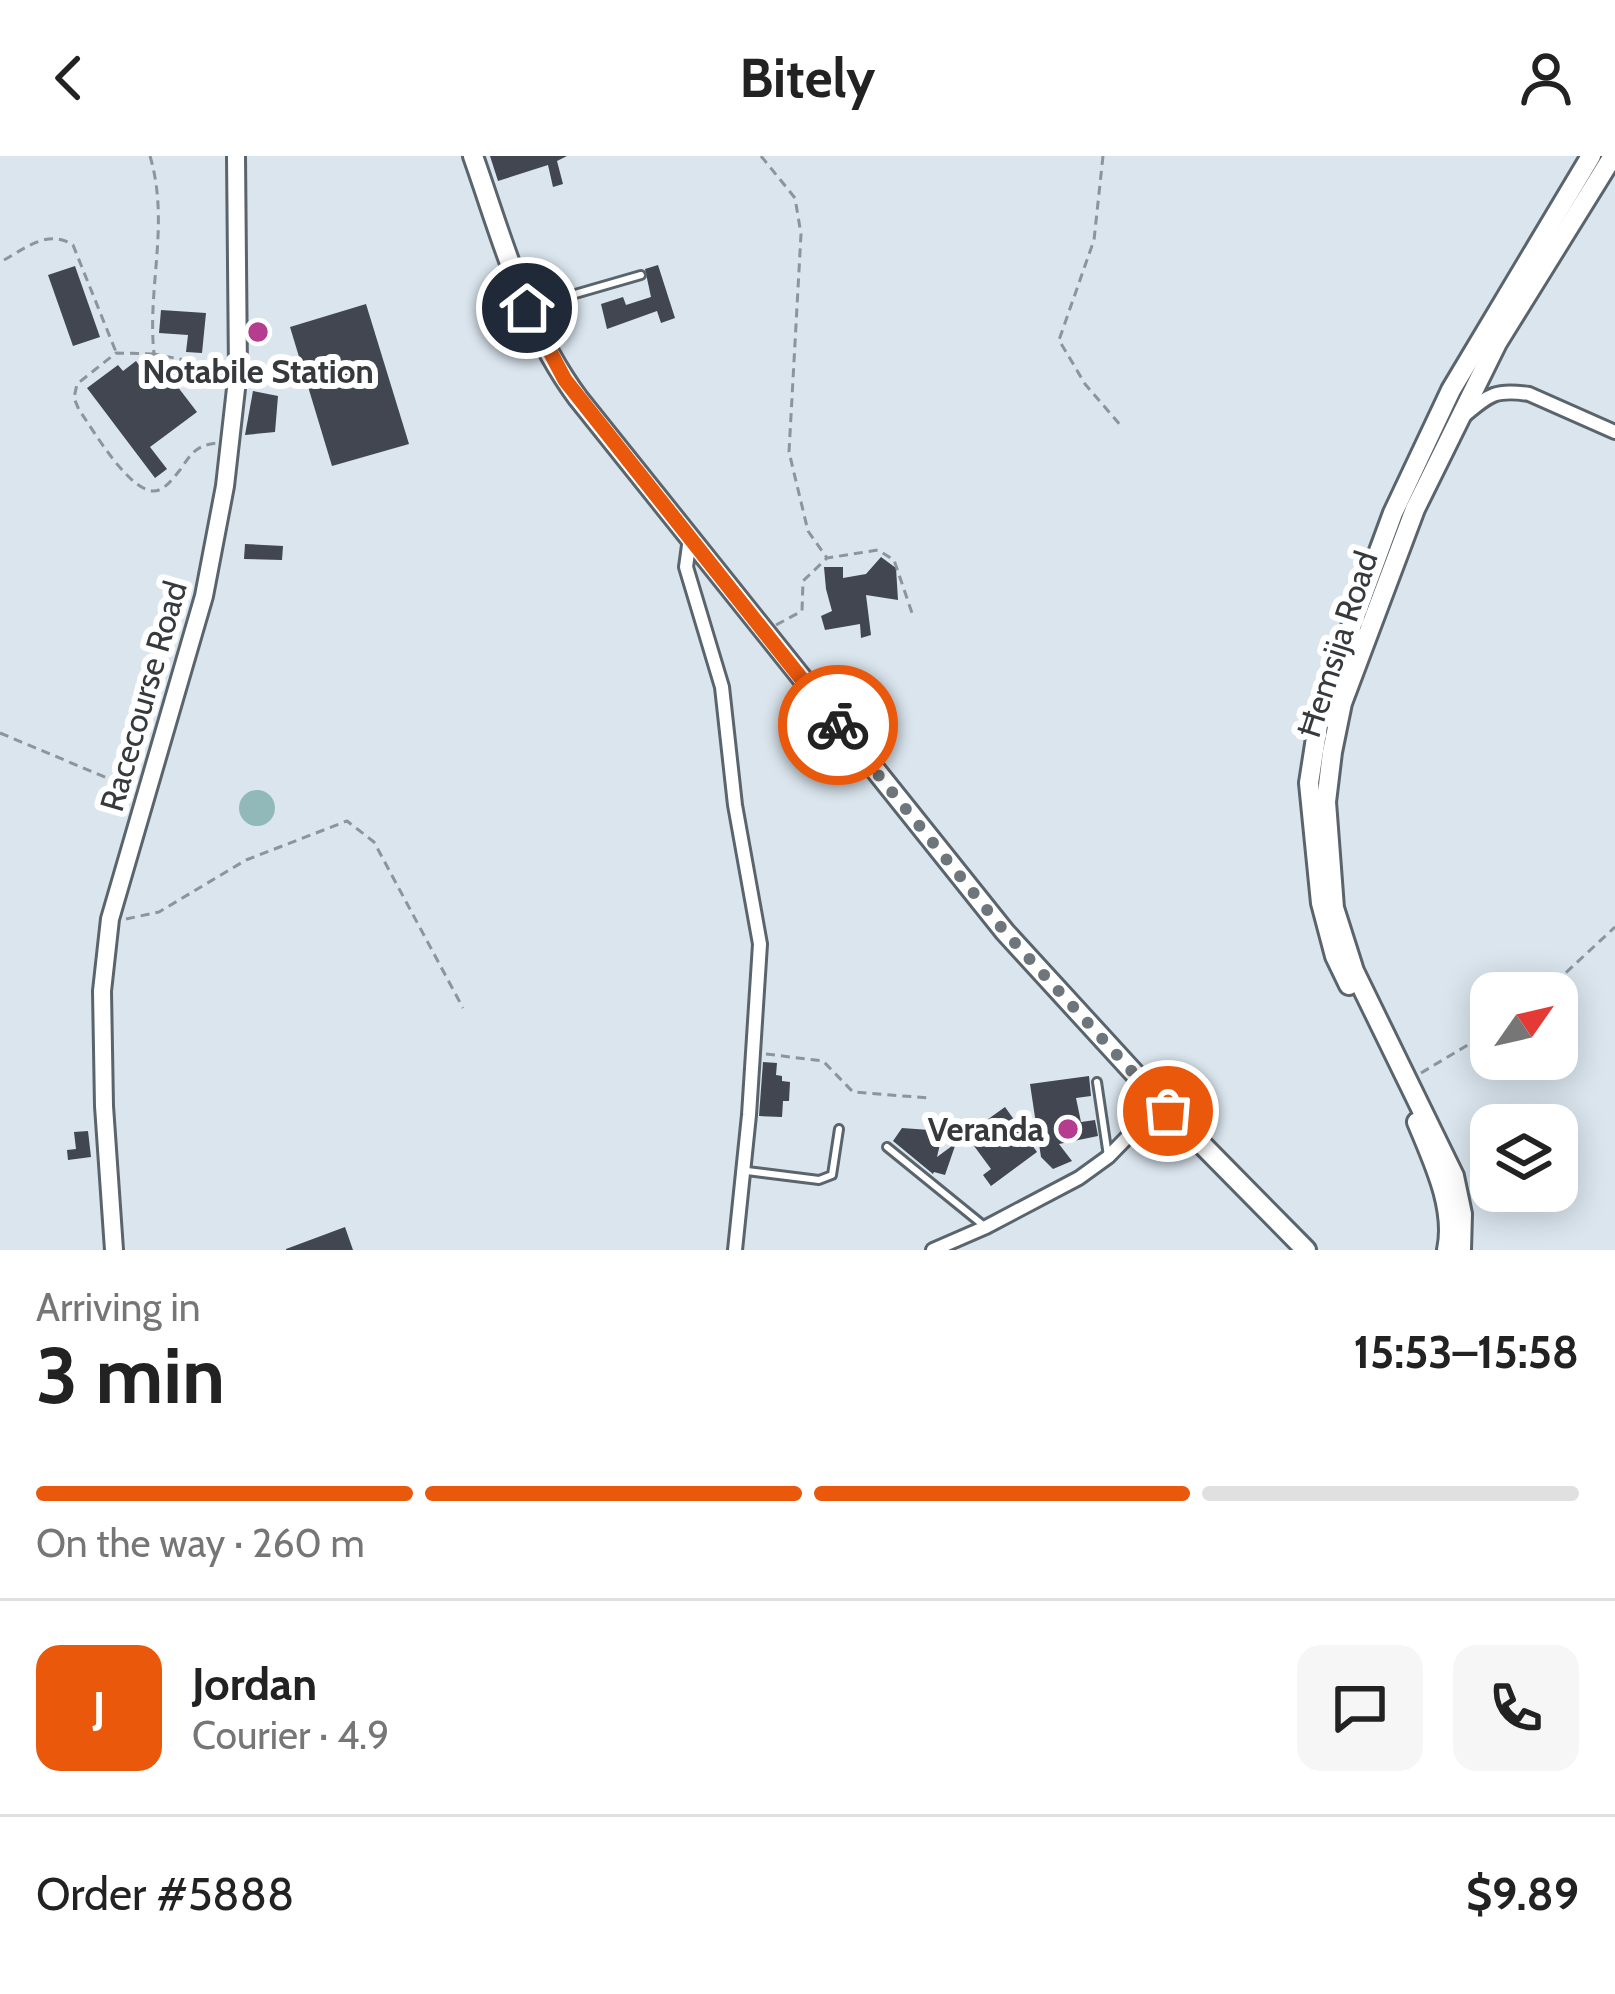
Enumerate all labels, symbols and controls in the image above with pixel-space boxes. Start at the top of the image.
icon: back [36,45,102,111]
text: Bitely [740,45,875,111]
icon: person [1513,45,1579,111]
pin [476,257,578,359]
icon: home [494,275,560,341]
marker: Notabile Station [245,319,271,345]
place label: Notabile Station [142,351,374,391]
street label: Ħemsija Road [1288,546,1386,742]
street label: Racecourse Road [91,576,195,816]
courier [778,665,898,785]
icon: bike [805,692,871,758]
north arrow [1470,972,1578,1080]
map controls [1470,972,1578,1212]
pin [1117,1060,1219,1162]
icon: bag [1135,1078,1201,1144]
button: layers [1470,1104,1578,1212]
place label: Veranda [928,1109,1045,1149]
marker: Veranda [1055,1116,1081,1142]
text: Arriving in [36,1283,200,1331]
text: 15:53–15:58 [1353,1325,1579,1379]
text: 3 min [36,1328,225,1423]
text: On the way · 260 m [36,1519,365,1567]
button: chat [1297,1645,1423,1771]
button: phone [1453,1645,1579,1771]
text: Jordan [192,1657,317,1711]
text: J [93,1681,105,1735]
text: Courier · 4.9 [192,1711,389,1759]
text: Order #5888 [36,1867,294,1921]
text: $9.89 [1466,1867,1579,1921]

